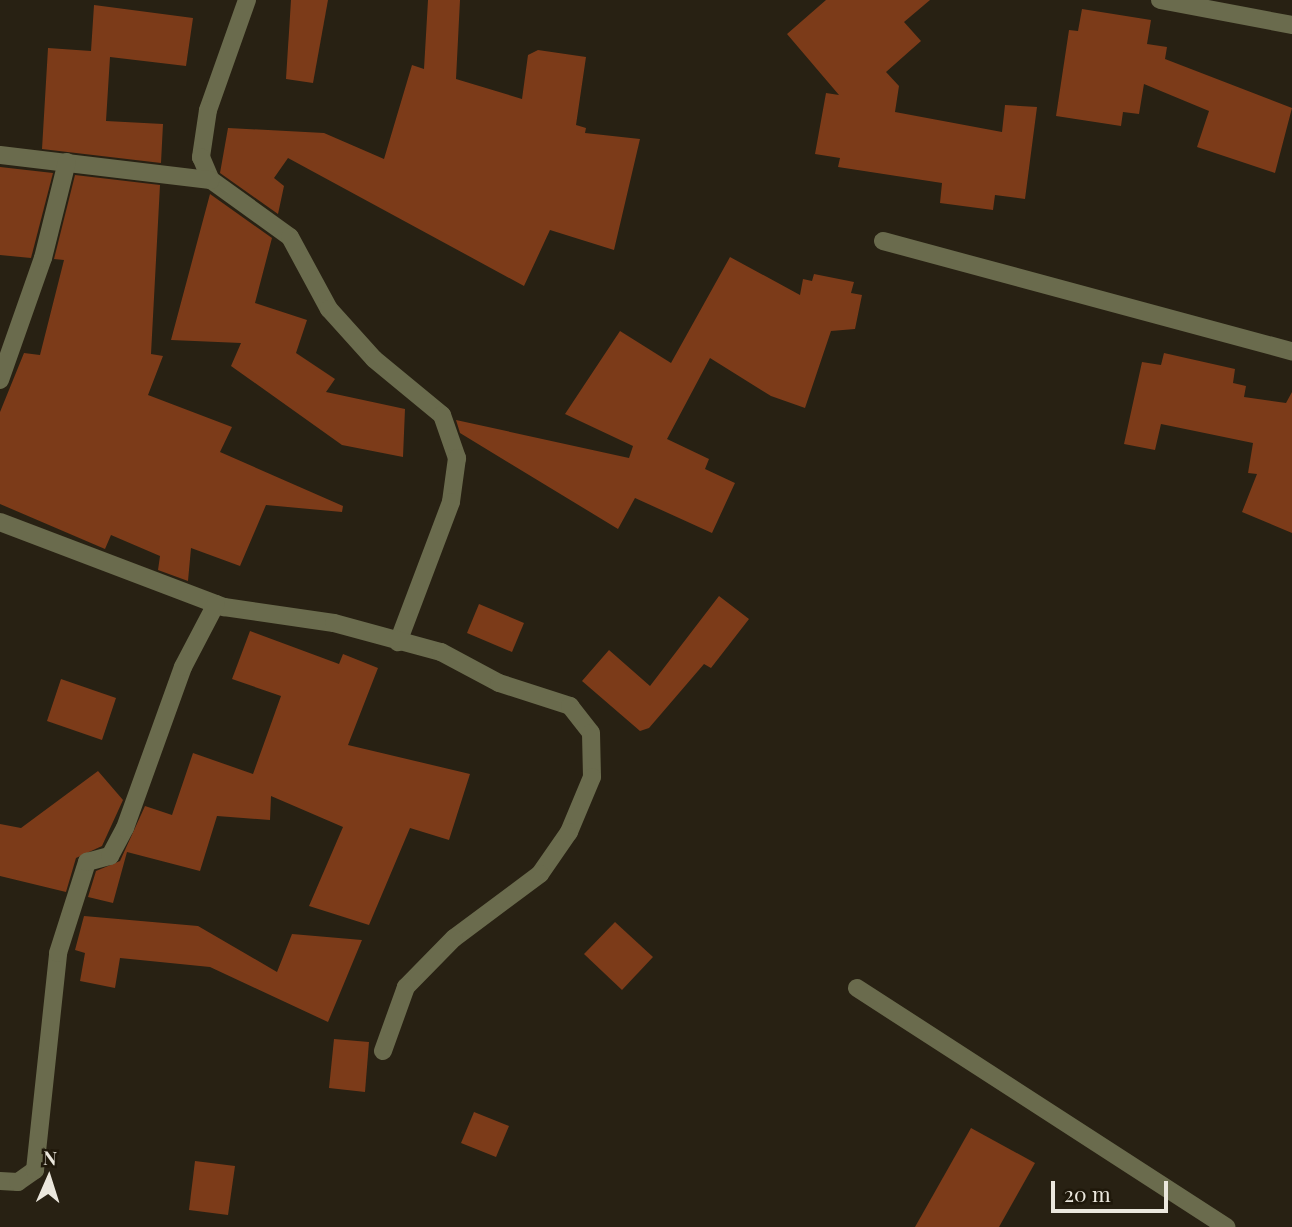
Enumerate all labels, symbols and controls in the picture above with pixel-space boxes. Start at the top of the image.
north arrow [14,1143,84,1213]
text: N [43,1144,58,1170]
scale bar [1054,1168,1171,1212]
text: 20 m [1064,1179,1111,1207]

